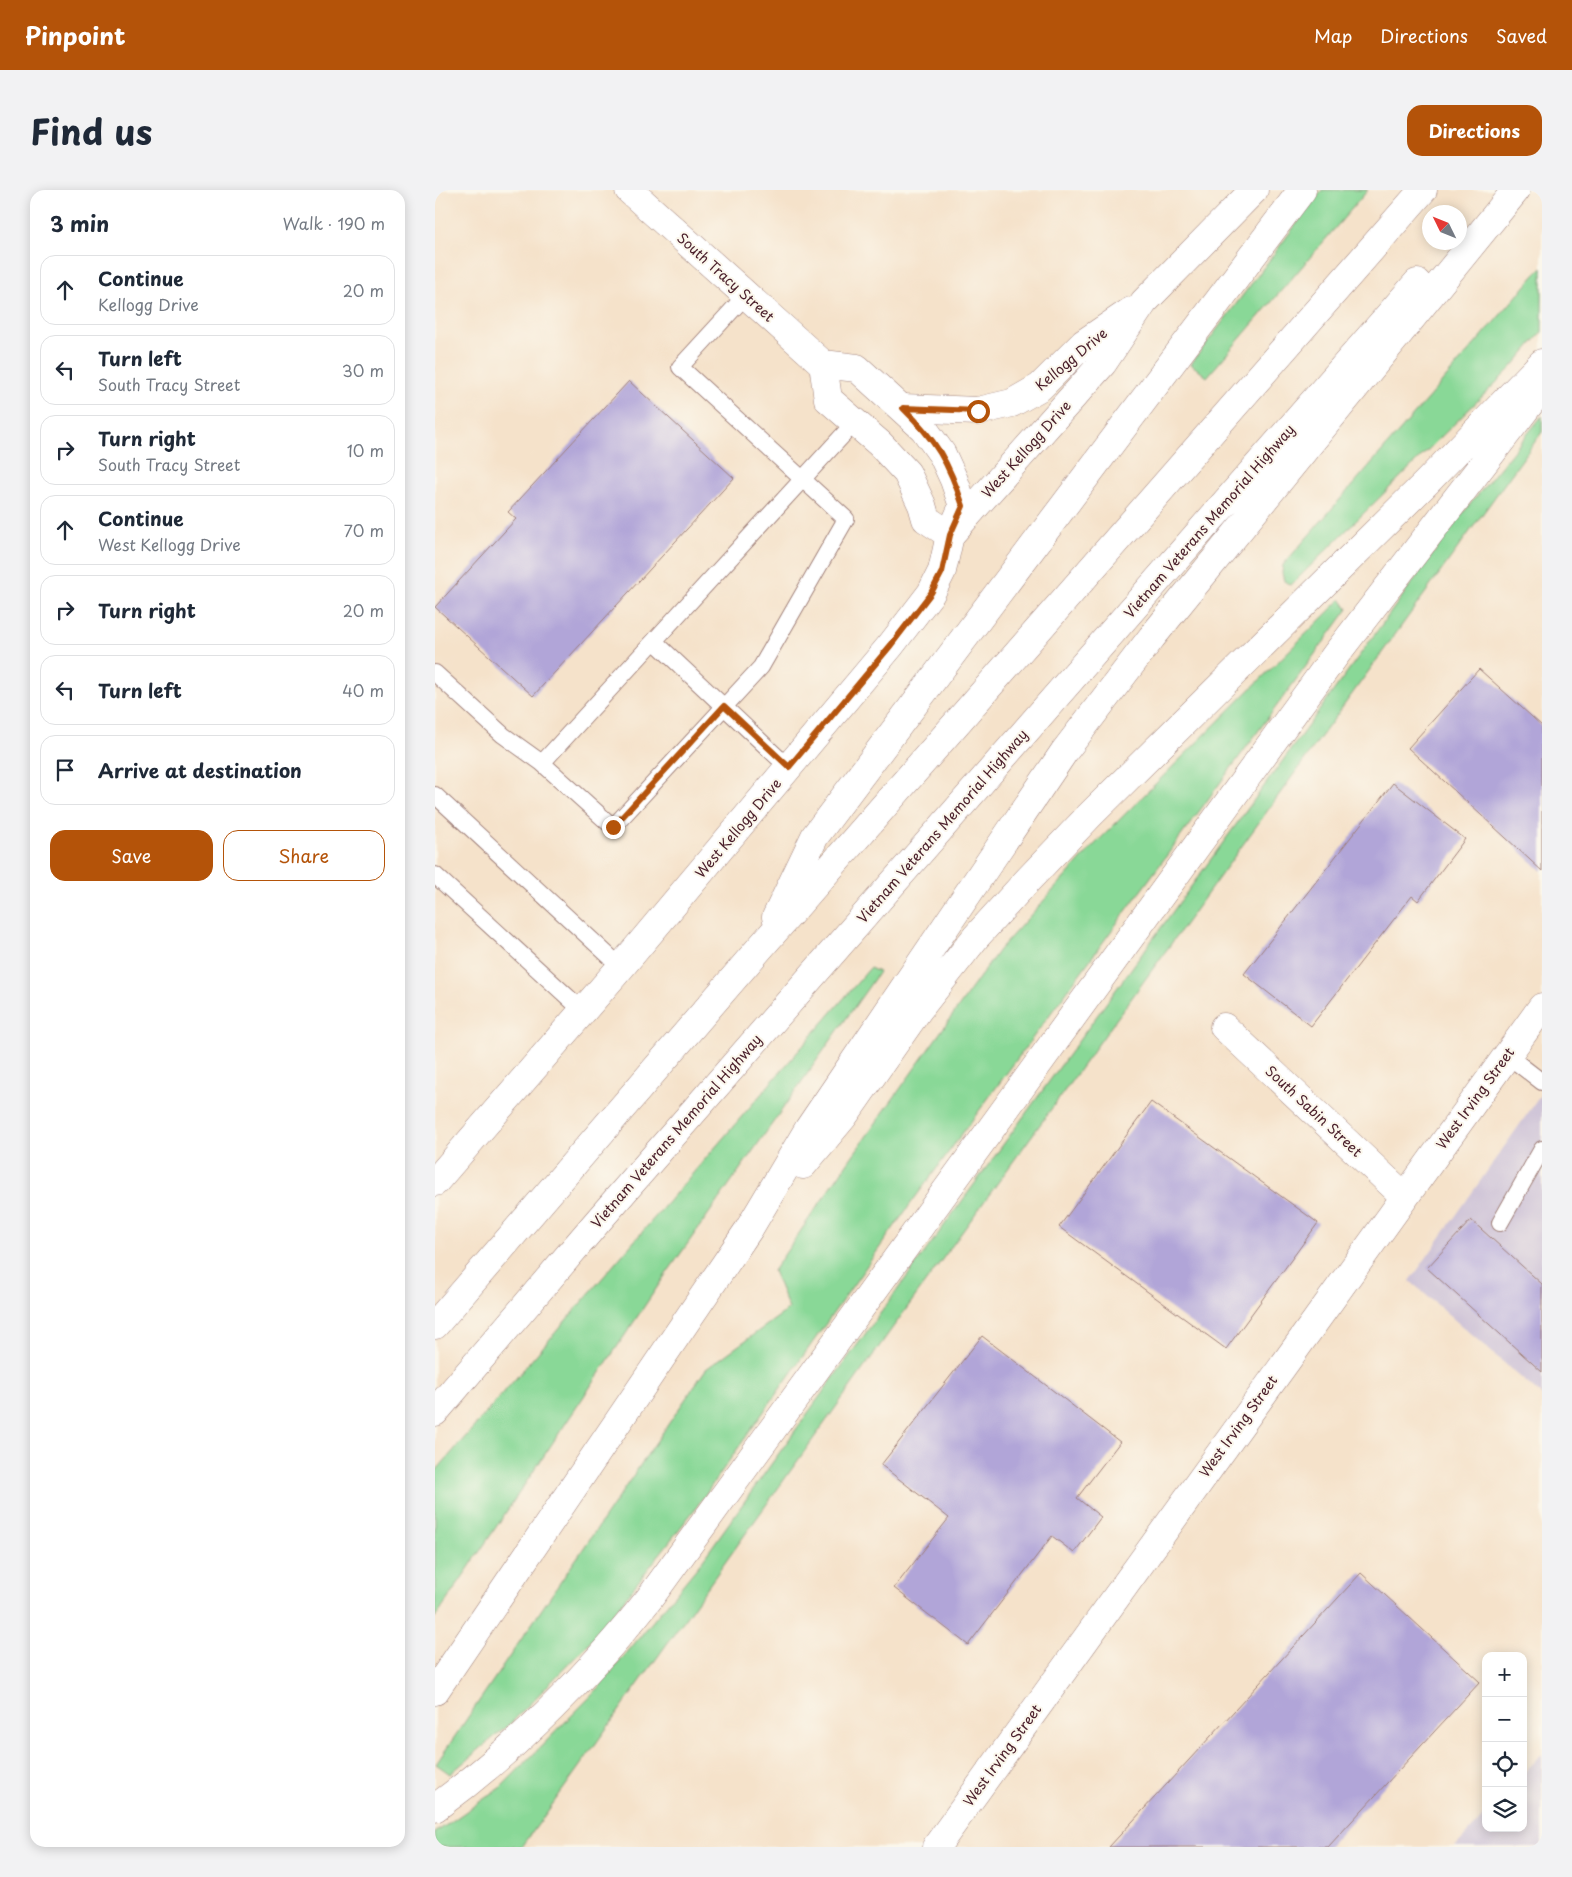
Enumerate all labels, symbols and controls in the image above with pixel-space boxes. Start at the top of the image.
text: Pinpoint [25,17,126,53]
text: Map [1314,22,1352,49]
text: Directions [1380,22,1468,49]
text: Saved [1496,22,1547,49]
text: Find us [30,104,152,157]
button: Directions [1407,105,1542,156]
north arrow [1422,205,1467,250]
text: 3 min [50,207,109,239]
text: Walk · 190 m [283,211,385,235]
street label: South Tracy Street [673,228,779,327]
text: Continue [98,264,184,292]
icon: ahead [51,276,79,304]
text: 20 m [343,278,384,302]
text: Kellogg Drive [98,292,199,316]
street label: Kellogg Drive [1030,323,1112,395]
text: Turn left [98,344,182,372]
icon: left [51,356,79,384]
text: 30 m [342,358,384,382]
text: South Tracy Street [98,372,240,396]
street label: West Kellogg Drive [976,396,1076,502]
route start [967,400,990,423]
street label: Vietnam Veterans Memorial Highway [1119,419,1299,623]
text: Turn right [98,424,196,452]
icon: right [51,436,79,464]
text: 10 m [347,438,384,462]
text: South Tracy Street [98,452,240,476]
text: Continue [98,504,184,532]
icon: ahead [51,516,79,544]
text: 70 m [344,518,384,542]
text: West Kellogg Drive [98,532,241,556]
icon: right [51,596,79,624]
text: Turn right [98,596,196,624]
text: 20 m [343,598,384,622]
icon: left [51,676,79,704]
text: Turn left [98,676,182,704]
text: 40 m [342,678,384,702]
street label: Vietnam Veterans Memorial Highway [852,724,1032,928]
icon: arrive [51,756,79,784]
text: Arrive at destination [98,756,302,784]
street label: West Kellogg Drive [690,773,786,883]
route end [602,816,625,839]
button: Save [50,830,213,881]
button: Share [223,830,385,881]
street label: Vietnam Veterans Memorial Highway [586,1029,766,1233]
street label: West Irving Street [1431,1042,1519,1153]
street label: South Sabin Street [1261,1060,1367,1162]
street label: West Irving Street [1194,1370,1282,1481]
map controls [1482,1652,1527,1832]
button: + [1482,1652,1527,1697]
button: − [1482,1697,1527,1742]
street label: West Irving Street [958,1699,1046,1810]
button: locate [1482,1742,1527,1787]
button: layers [1482,1787,1527,1832]

